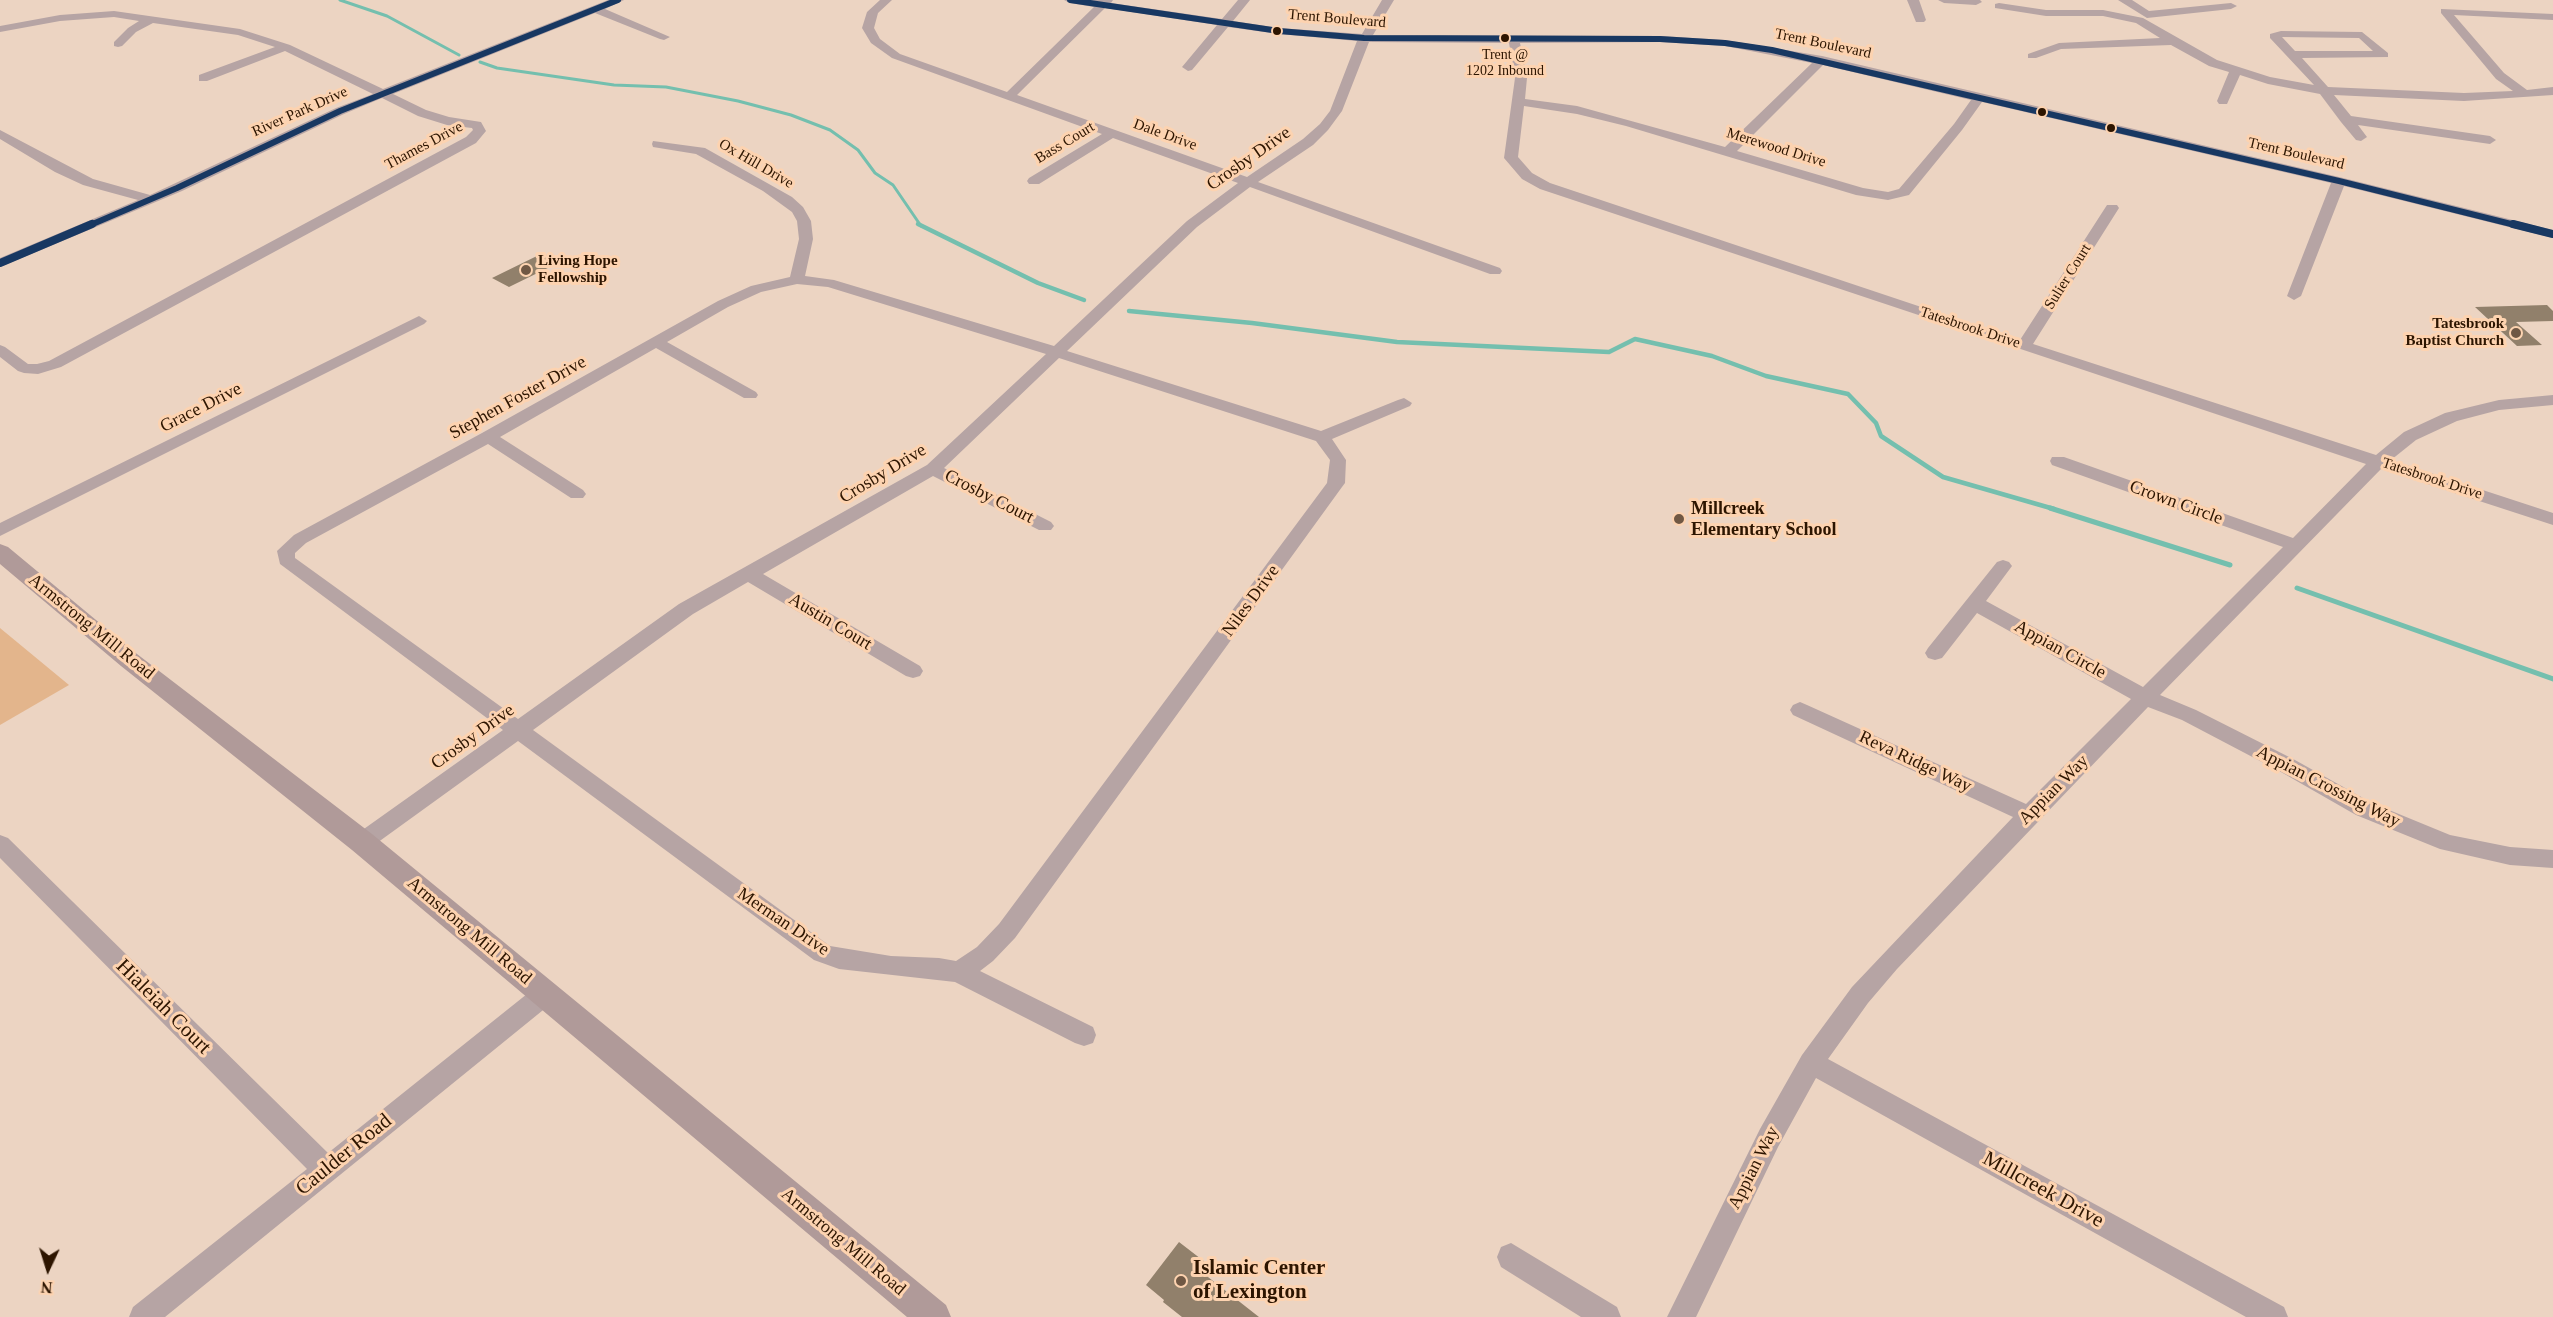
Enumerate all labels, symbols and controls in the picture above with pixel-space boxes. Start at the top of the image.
street label: Trent Boulevard [1287,6,1387,32]
unlabelled marker [1271,25,1283,37]
street label: Trent Boulevard [1773,25,1873,63]
marker: Trent @ 1202 Inbound [1499,32,1511,44]
place label: Trent @ 1202 Inbound [1466,47,1544,80]
street label: River Park Drive [250,83,350,141]
unlabelled marker [2036,106,2048,118]
street label: Dale Drive [1131,115,1199,155]
street label: Thames Drive [382,118,466,174]
street label: Bass Court [1032,118,1098,168]
street label: Crosby Drive [1203,122,1295,196]
unlabelled marker [2105,122,2117,134]
street label: Merewood Drive [1724,124,1828,172]
street label: Trent Boulevard [2246,134,2346,174]
street label: Ox Hill Drive [715,135,797,193]
street label: Sulier Court [2041,241,2095,313]
place label: Living Hope Fellowship [538,252,618,287]
marker: Living Hope Fellowship [519,263,533,277]
street label: Tatesbrook Drive [1918,303,2022,353]
place label: Tatesbrook Baptist Church [2406,315,2504,350]
marker: Tatesbrook Baptist Church [2509,326,2523,340]
street label: Stephen Foster Drive [446,351,590,445]
street label: Grace Drive [157,378,245,438]
street label: Crosby Drive [836,440,930,508]
street label: Tatesbrook Drive [2380,454,2484,504]
street label: Crosby Court [941,465,1037,529]
street label: Crown Circle [2127,476,2225,530]
place label: Millcreek Elementary School [1691,498,1836,540]
marker: Millcreek Elementary School [1672,512,1686,526]
street label: Niles Drive [1218,561,1284,641]
street label: Armstrong Mill Road [24,570,158,684]
street label: Austin Court [784,589,876,655]
street label: Appian Circle [2010,616,2110,684]
street label: Crosby Drive [427,700,519,774]
street label: Reva Ridge Way [1855,727,1975,797]
street label: Appian Crossing Way [2252,741,2404,833]
street label: Appian Way [2015,751,2093,829]
street label: Armstrong Mill Road [402,873,536,989]
street label: Merman Drive [733,883,833,961]
street label: Hialeiah Court [110,954,216,1060]
street label: Caulder Road [291,1109,397,1201]
street label: Appian Way [1724,1123,1784,1213]
street label: Millcreek Drive [1978,1146,2108,1234]
street label: Armstrong Mill Road [776,1184,910,1300]
north arrow [18,1239,78,1299]
place label: Islamic Center of Lexington [1193,1256,1325,1306]
marker: Islamic Center of Lexington [1174,1274,1188,1288]
text: N [40,1279,53,1296]

